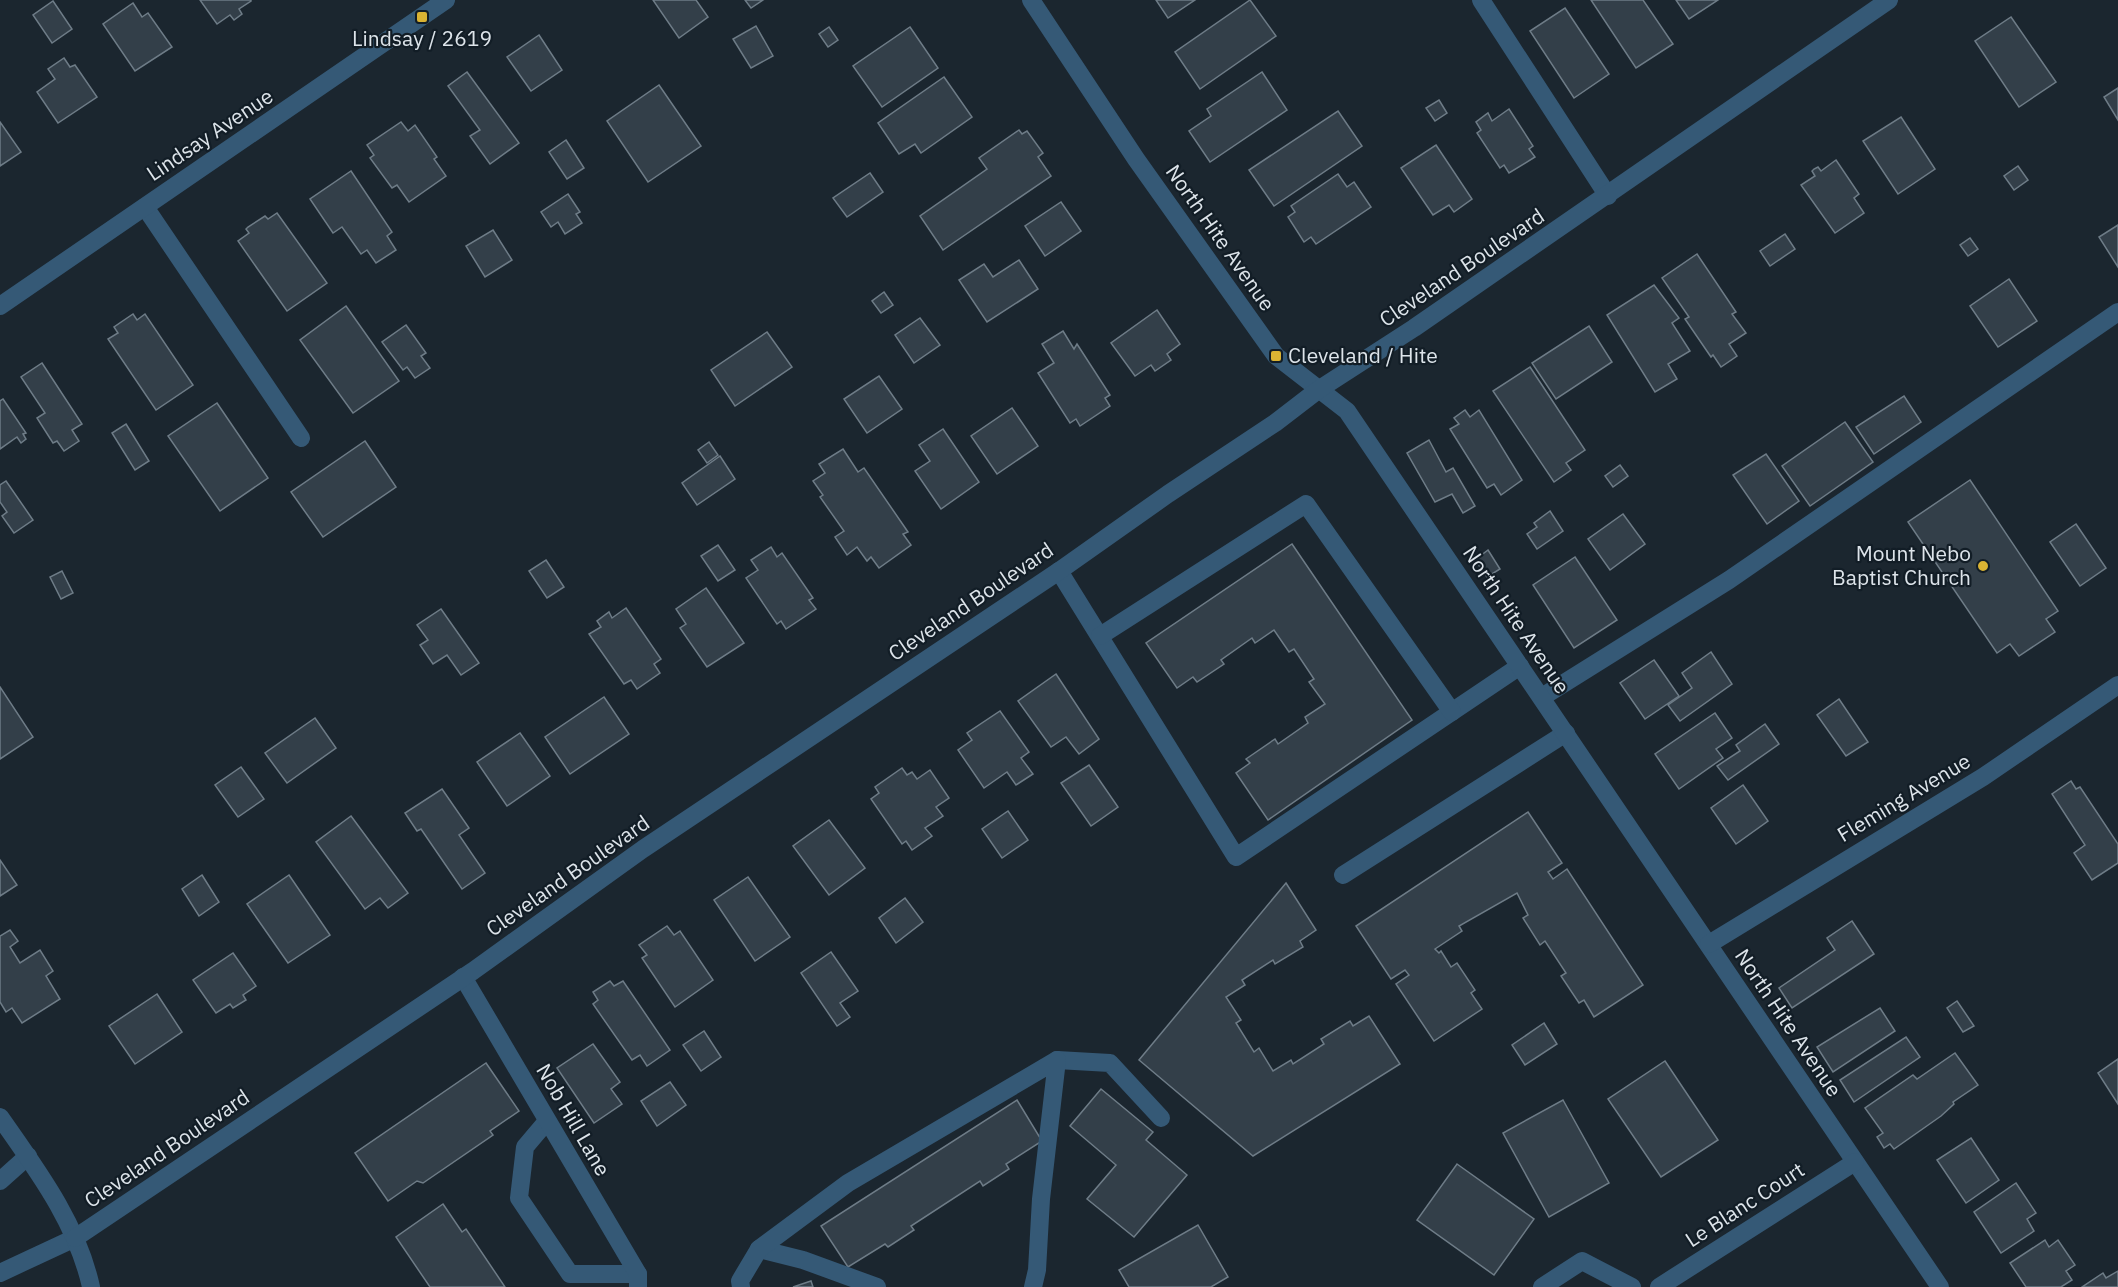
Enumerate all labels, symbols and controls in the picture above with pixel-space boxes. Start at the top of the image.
marker: Lindsay / 2619 [415,10,429,24]
place label: Lindsay / 2619 [352,24,492,52]
street label: Lindsay Avenue [141,82,278,187]
street label: North Hite Avenue [1160,159,1282,316]
street label: Cleveland Boulevard [1373,201,1549,333]
place label: Cleveland / Hite [1288,341,1438,369]
marker: Cleveland / Hite [1269,349,1283,363]
street label: Cleveland Boulevard [882,535,1058,667]
place label: Mount Nebo Baptist Church [1832,539,1971,591]
street label: North Hite Avenue [1457,540,1577,699]
marker: Mount Nebo Baptist Church [1976,559,1990,573]
street label: Fleming Avenue [1832,746,1975,848]
street label: Cleveland Boulevard [480,808,655,942]
street label: North Hite Avenue [1729,943,1849,1102]
street label: Nob Hill Lane [530,1058,617,1181]
street label: Cleveland Boulevard [78,1082,254,1214]
street label: Le Blanc Court [1679,1155,1809,1253]

